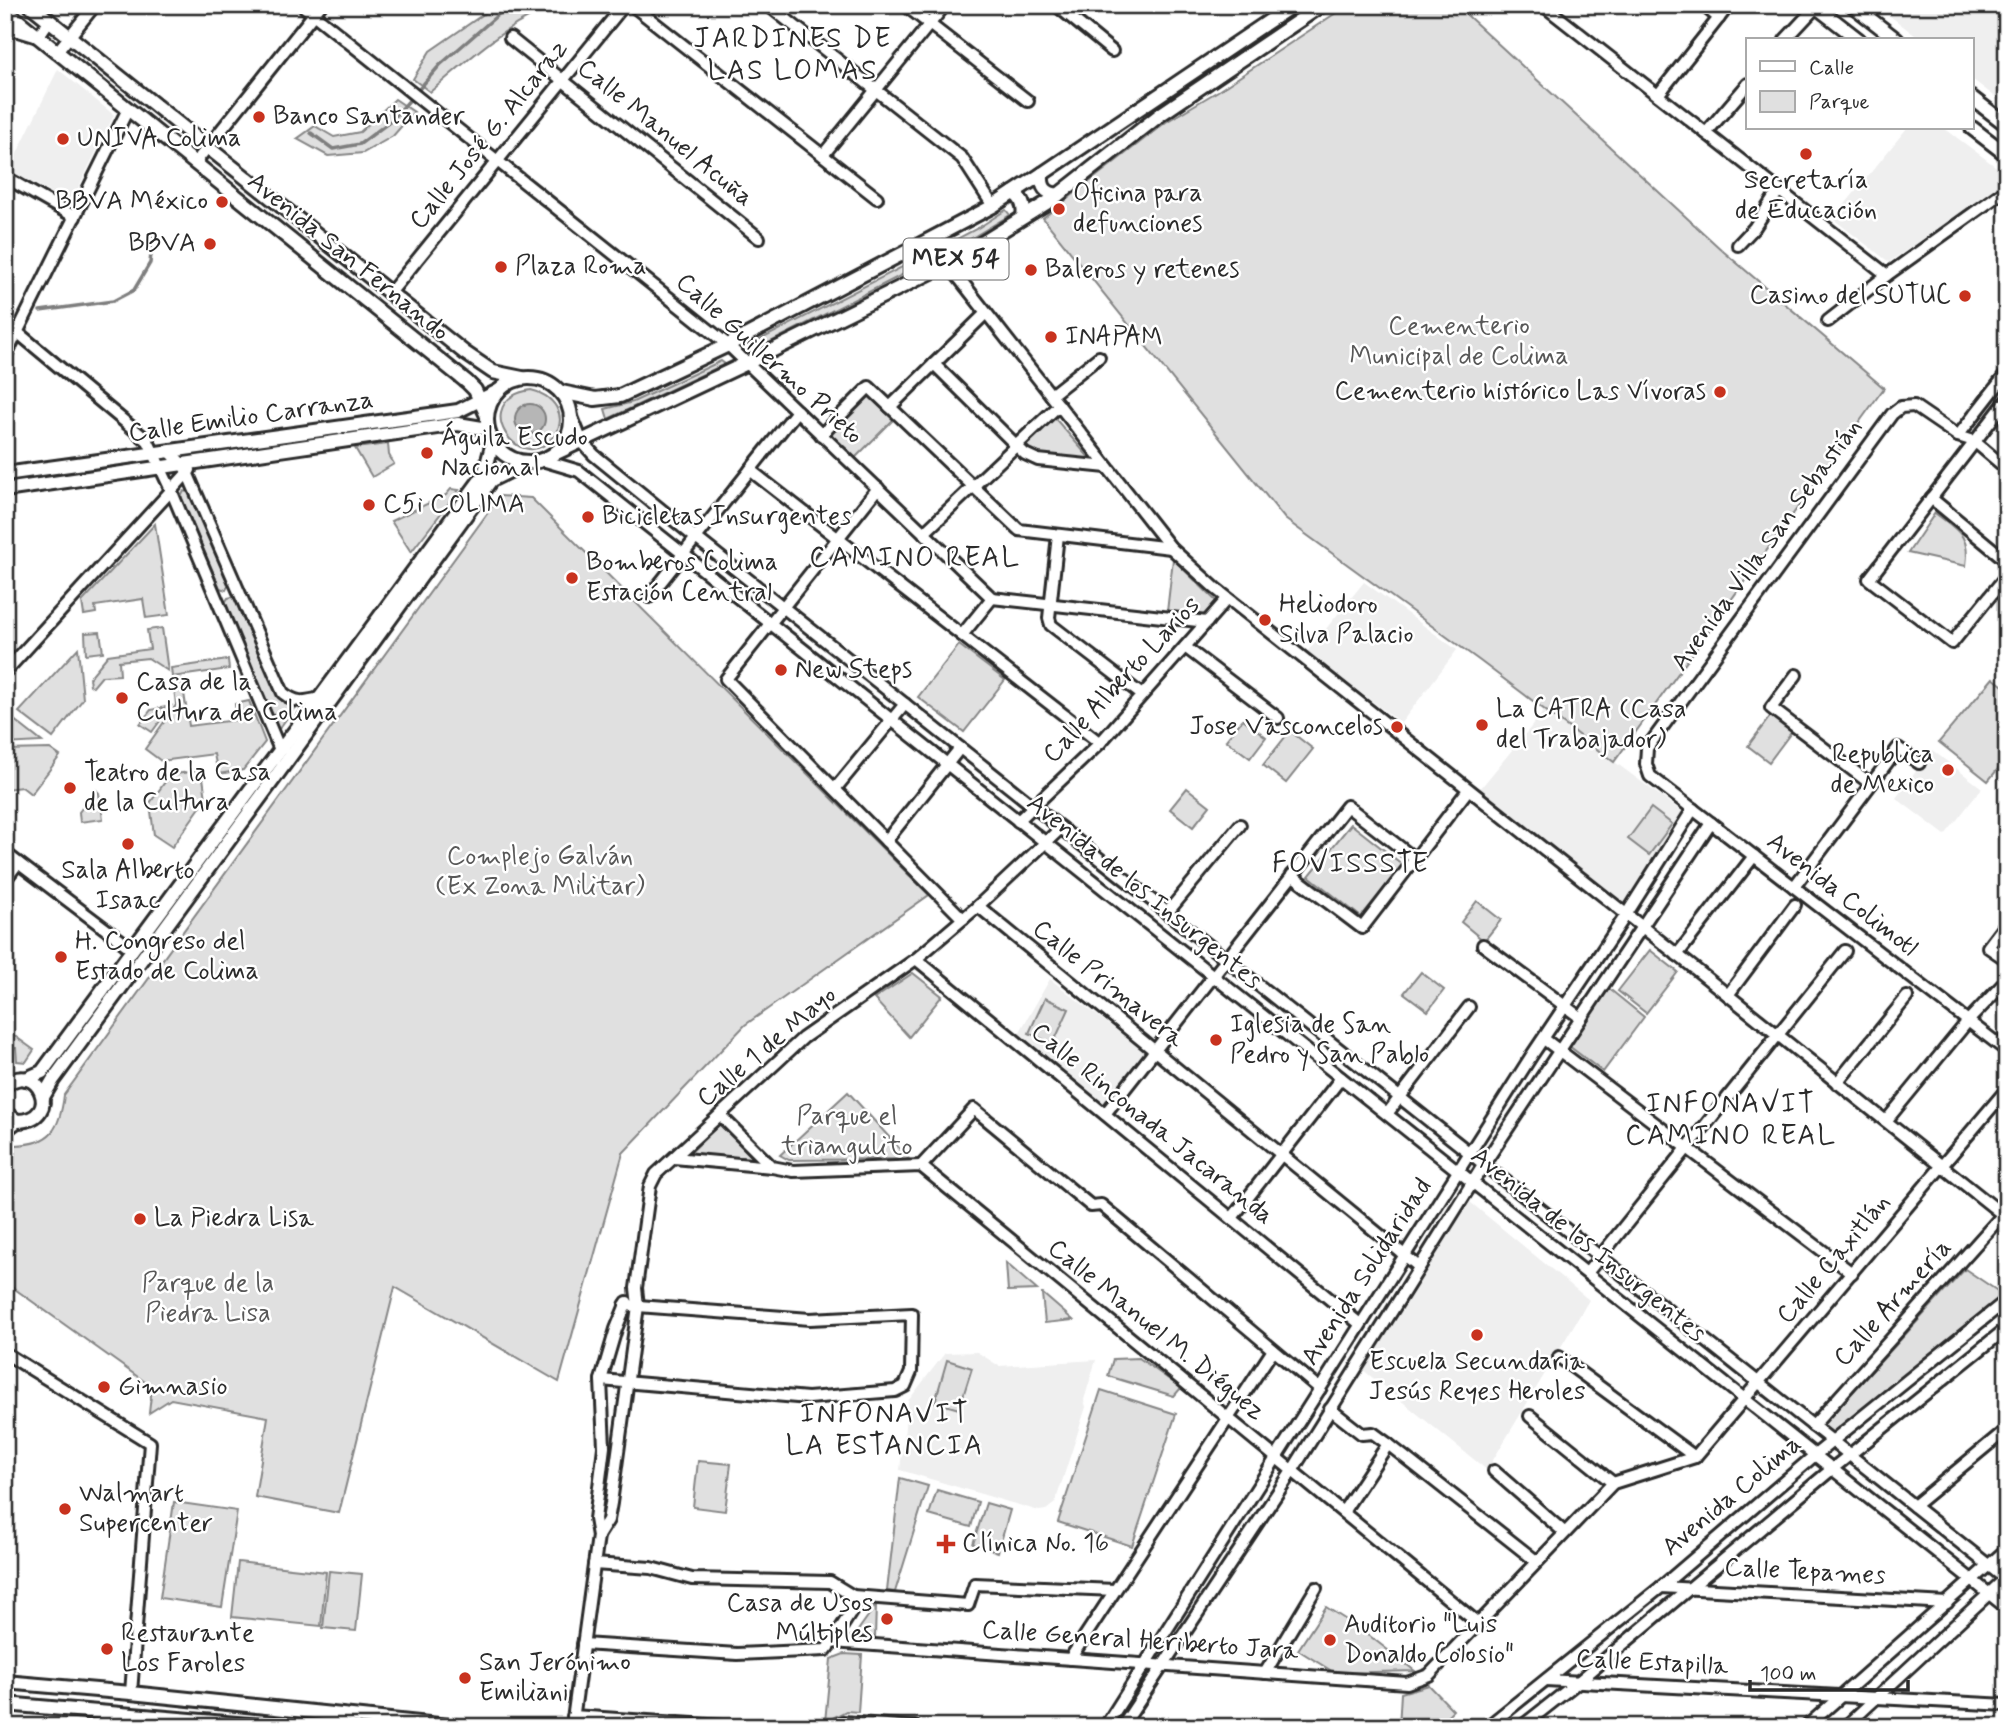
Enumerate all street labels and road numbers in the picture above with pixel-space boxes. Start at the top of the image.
street label: Calle José G. Alcaraz [402,33,576,237]
street label: Calle Manuel Acuña [570,51,760,215]
street label: Avenida San Fernando [240,165,456,349]
road number: MEX 54 [904,238,1009,280]
street label: Calle Guillermo Prieto [668,266,870,452]
street label: Calle Emilio Carranza [126,383,376,451]
street label: Avenida Villa San Sebastián [1664,412,1870,678]
street label: Calle Alberto Larios [1036,589,1208,771]
street label: Avenida de los Insurgentes [1019,786,1269,998]
street label: Avenida Colimotl [1759,825,1925,965]
street label: Calle Primavera [1025,912,1191,1056]
street label: Calle 1 de Mayo [690,979,844,1115]
street label: Calle Rinconada Jacaranda [1023,1015,1281,1233]
street label: Avenida de los Insurgentes [1463,1139,1713,1351]
street label: Avenida Solidaridad [1294,1172,1440,1372]
street label: Calle Caxitlán [1769,1187,1899,1331]
street label: Calle Manuel M. Diéguez [1040,1232,1272,1428]
street label: Calle Armería [1826,1232,1960,1374]
street label: Avenida Colima [1655,1428,1809,1564]
street label: Calle Tepames [1724,1551,1886,1593]
street label: Calle General Heriberto Jara [981,1613,1300,1669]
street label: Calle Estapilla [1575,1642,1729,1684]

